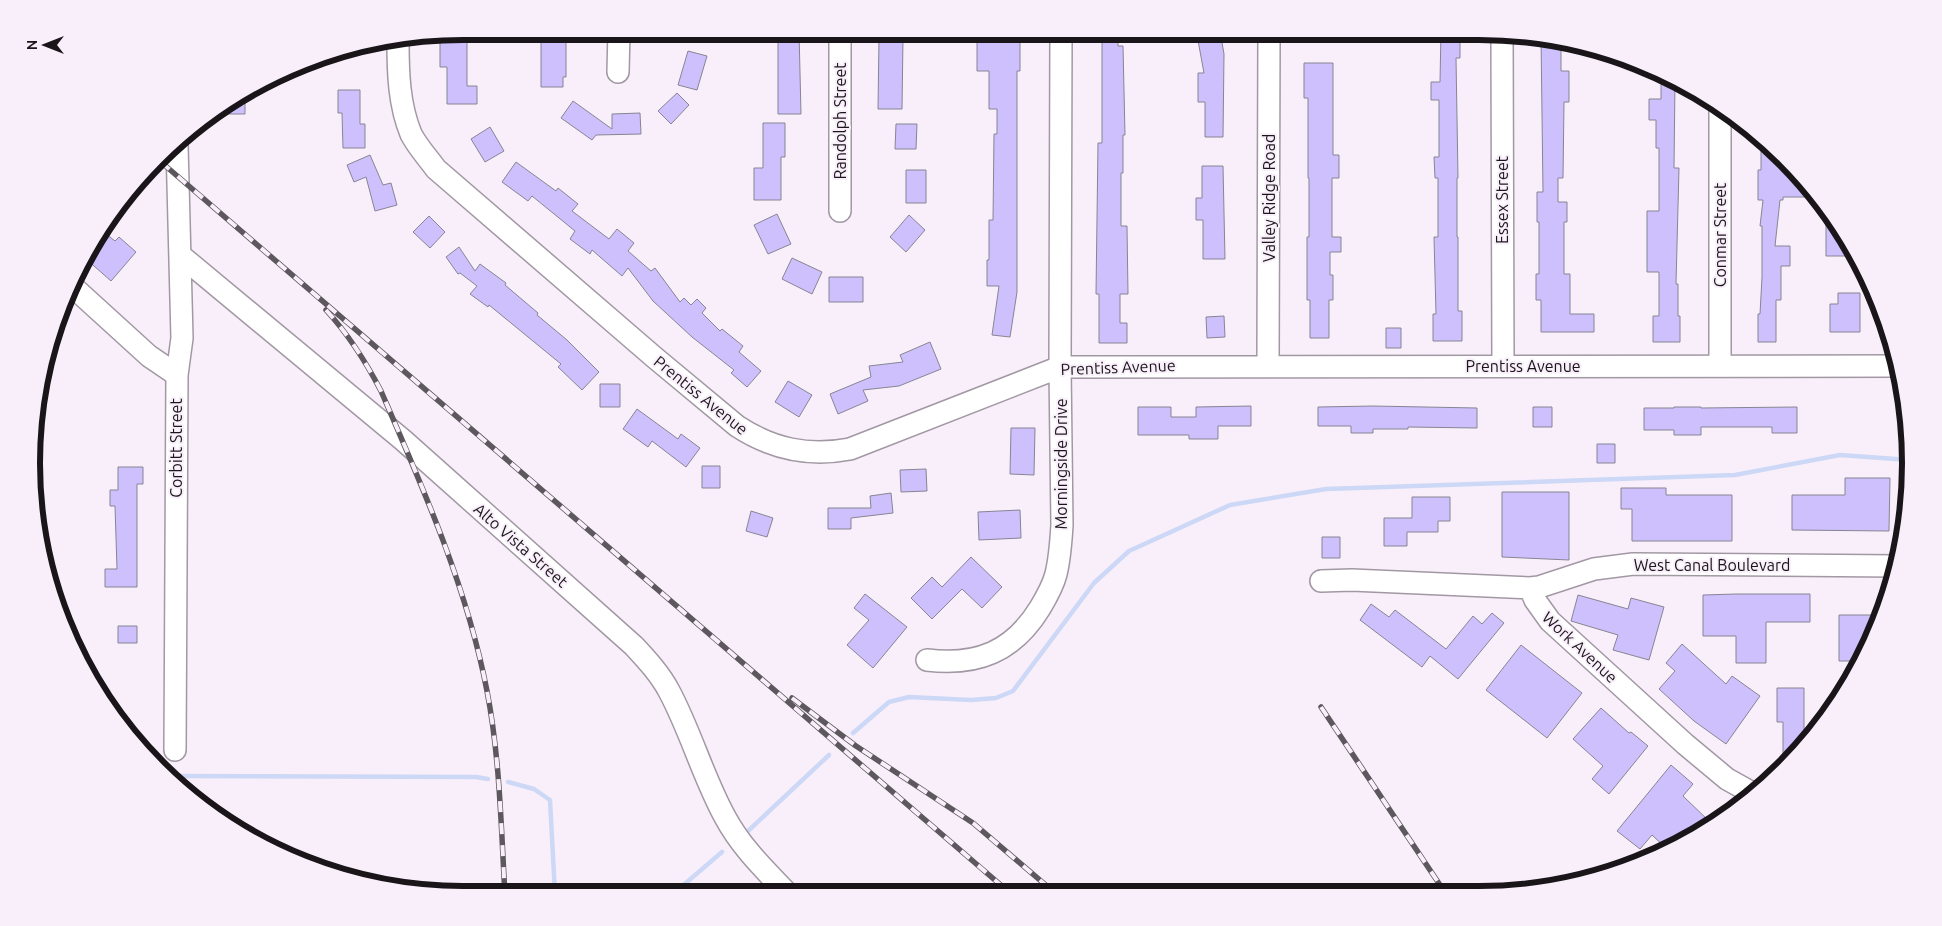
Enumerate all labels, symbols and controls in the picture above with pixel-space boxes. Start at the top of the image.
north arrow [20,20,70,70]
text: N [24,40,40,50]
street label: Randolph Street [831,62,849,180]
street label: Valley Ridge Road [1260,134,1278,262]
street label: Essex Street [1493,155,1511,244]
street label: Conmar Street [1711,182,1729,287]
street label: Prentiss Avenue [651,352,751,438]
street label: Prentiss Avenue [1060,356,1176,378]
street label: Prentiss Avenue [1465,357,1581,375]
street label: Corbitt Street [167,398,185,498]
street label: Morningside Drive [1052,398,1070,530]
street label: Alto Vista Street [470,499,572,591]
street label: West Canal Boulevard [1634,556,1790,574]
street label: Work Avenue [1539,608,1621,686]

